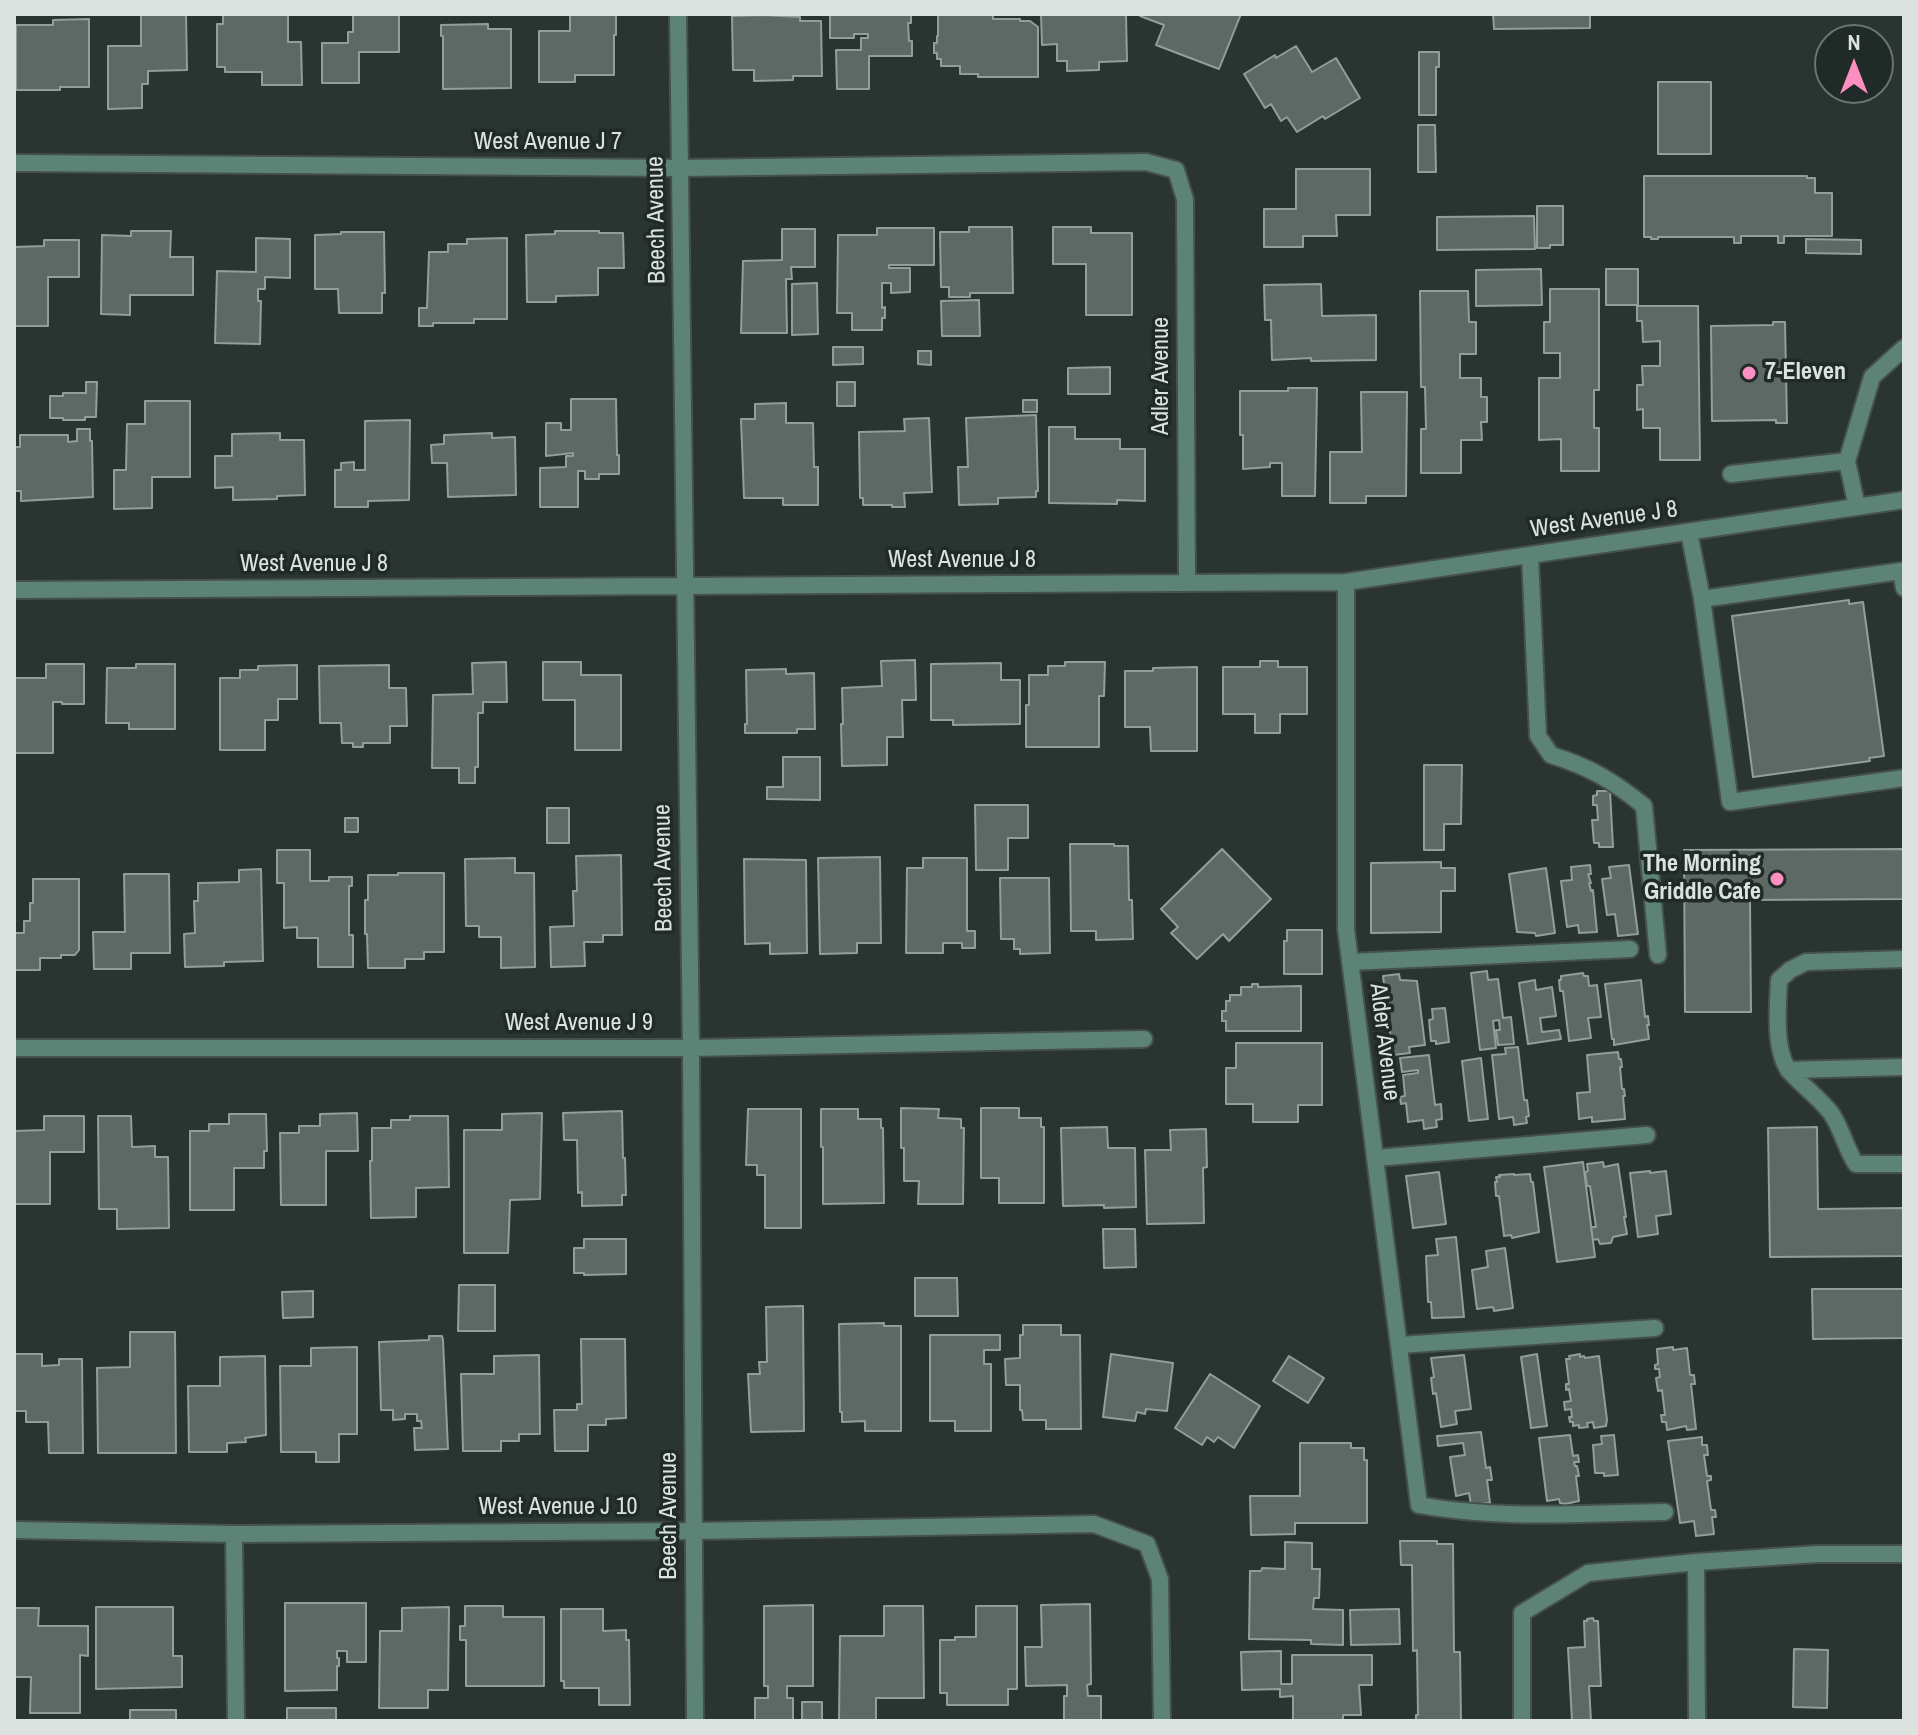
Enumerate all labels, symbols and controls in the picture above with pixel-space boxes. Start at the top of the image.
north arrow [1814,24,1894,104]
text: N [1847,27,1861,57]
street label: West Avenue J 7 [474,129,622,157]
street label: Beech Avenue [641,156,673,284]
street label: Adler Avenue [1148,317,1176,435]
place label: 7-Eleven [1765,359,1846,387]
marker: 7-Eleven [1740,364,1758,382]
street label: West Avenue J 8 [1529,495,1679,545]
street label: West Avenue J 8 [888,547,1036,575]
street label: West Avenue J 8 [240,551,388,579]
street label: Beech Avenue [648,804,680,932]
place label: The Morning Griddle Cafe [1643,851,1761,907]
marker: The Morning Griddle Cafe [1768,870,1786,888]
street label: Alder Avenue [1363,982,1405,1102]
street label: West Avenue J 9 [505,1010,653,1038]
street label: Beech Avenue [656,1452,684,1580]
street label: West Avenue J 10 [478,1494,638,1522]

